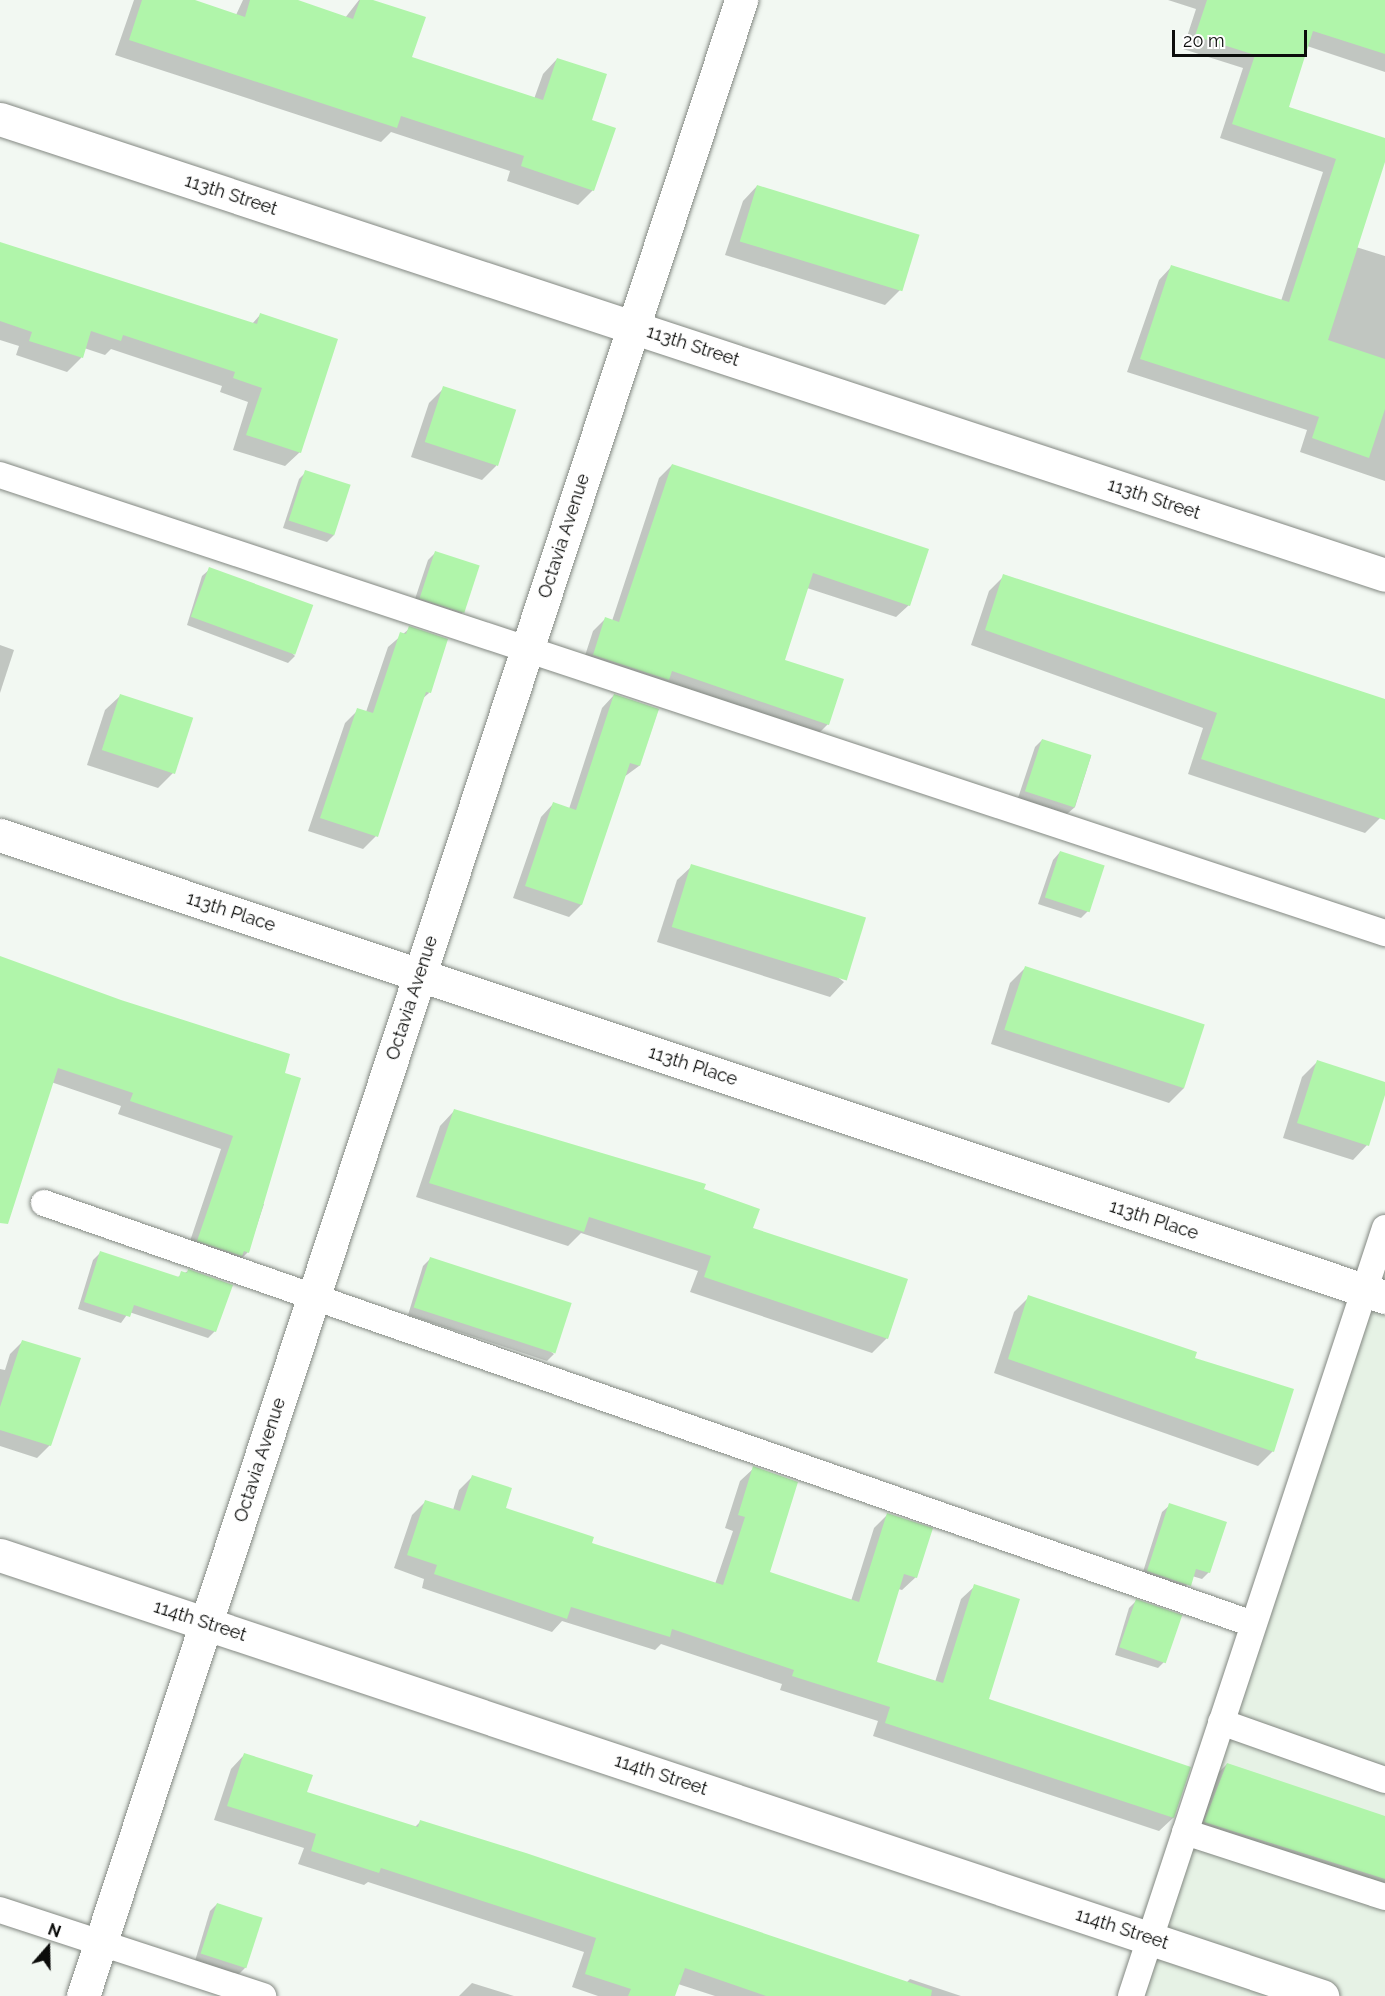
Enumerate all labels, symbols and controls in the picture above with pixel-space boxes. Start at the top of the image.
scale bar [1175,18,1310,56]
text: 20 m [1183,30,1225,51]
street label: 113th Street [182,170,280,220]
street label: 113th Street [644,321,742,371]
street label: Octavia Avenue [534,471,594,601]
street label: 113th Street [1105,474,1203,524]
street label: 113th Place [184,887,278,937]
street label: Octavia Avenue [382,933,442,1063]
street label: 113th Place [646,1041,740,1091]
street label: 113th Place [1107,1195,1201,1245]
street label: Octavia Avenue [230,1395,290,1525]
street label: 114th Street [151,1596,249,1646]
street label: 114th Street [612,1750,710,1800]
street label: 114th Street [1073,1904,1171,1954]
north arrow [18,1918,78,1978]
text: N [45,1920,63,1942]

